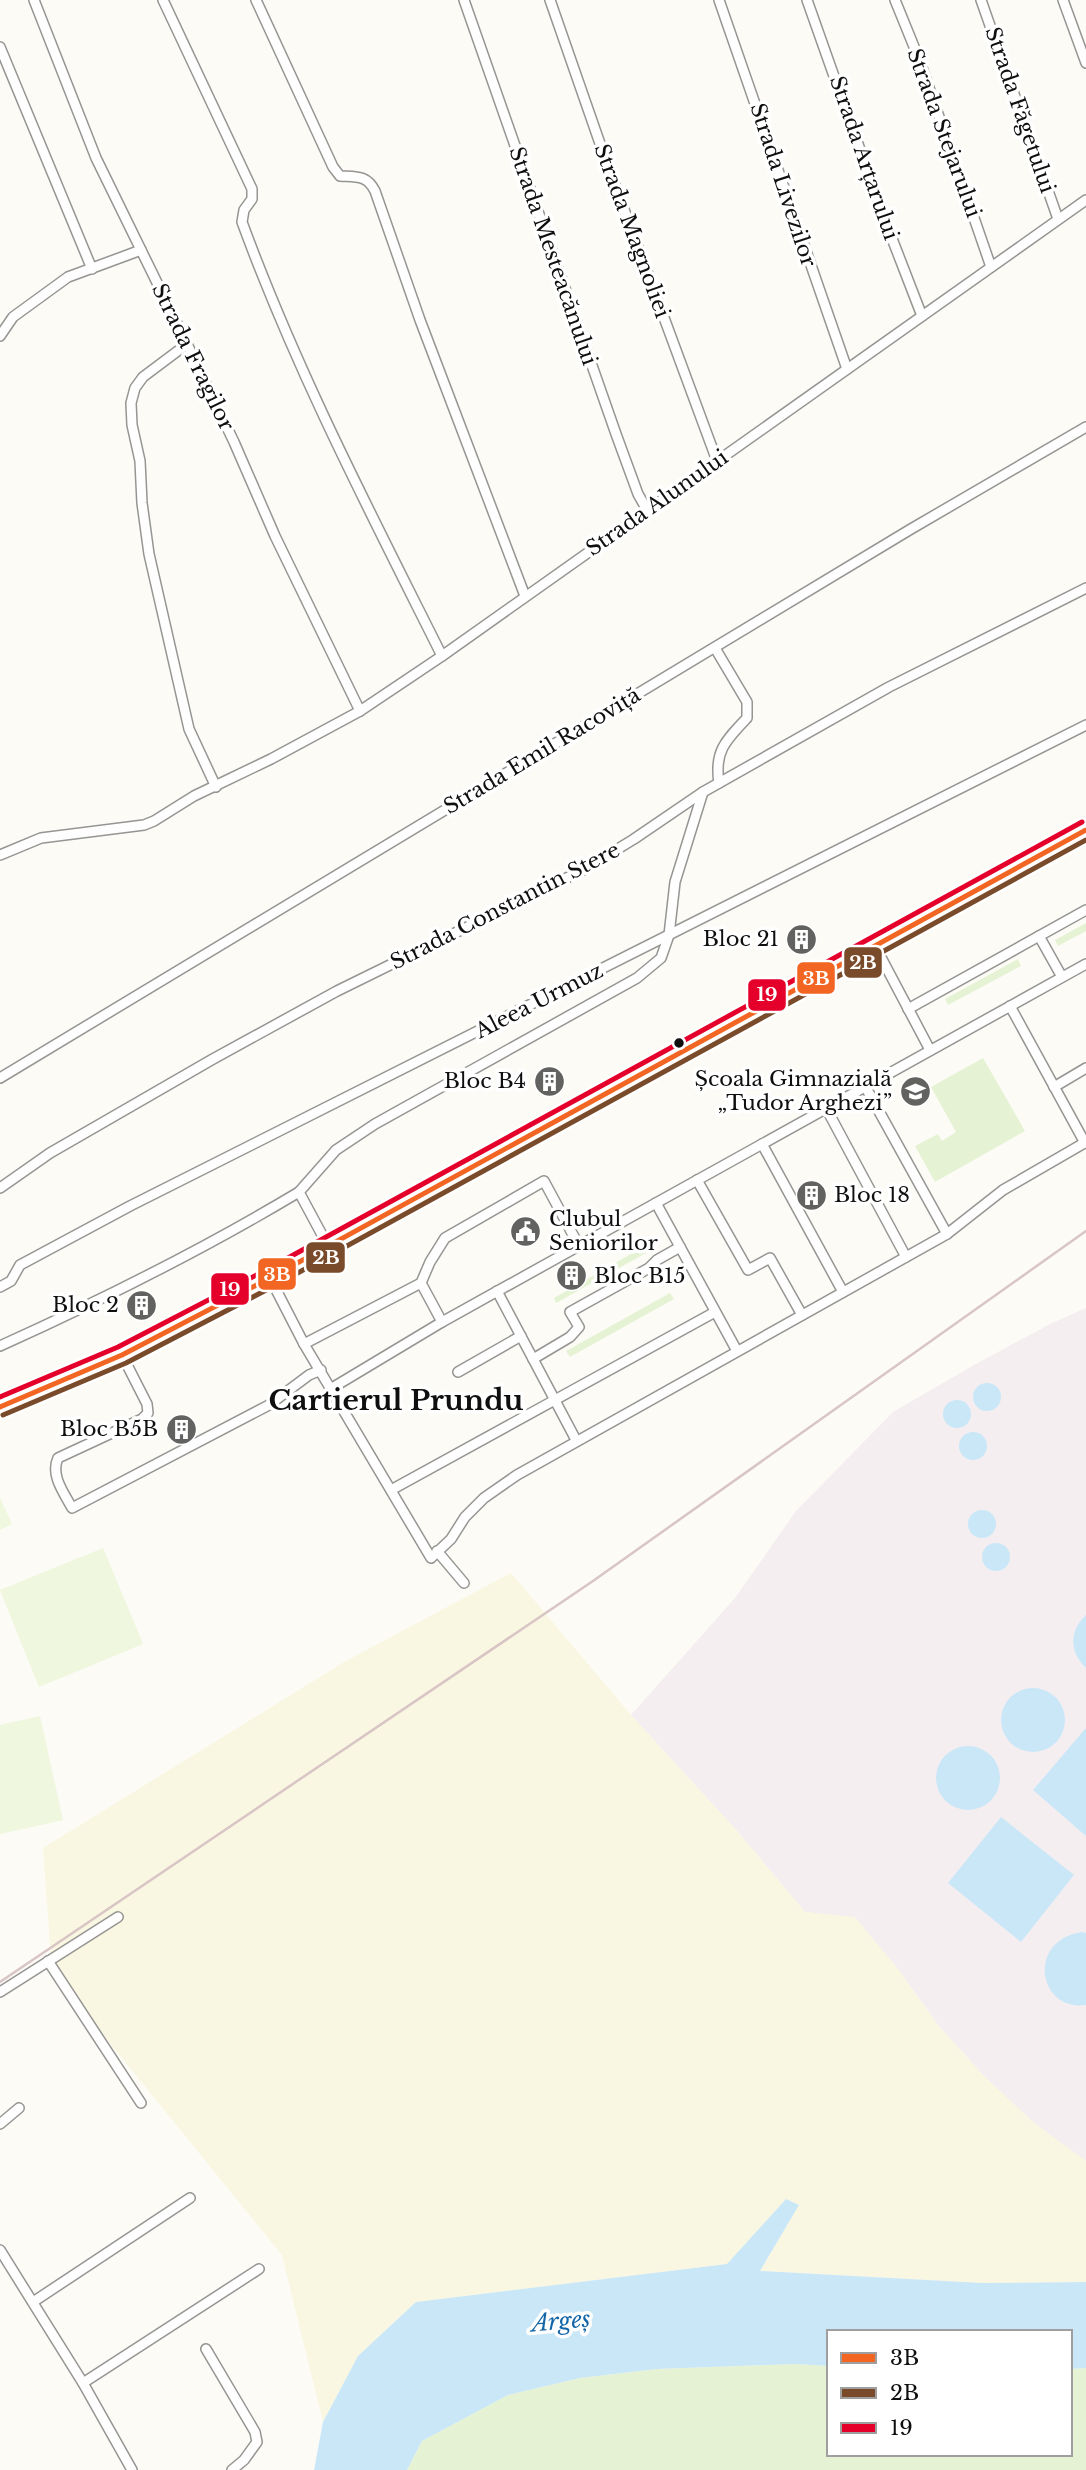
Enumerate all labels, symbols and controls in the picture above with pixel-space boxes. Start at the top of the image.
street label: Strada Făgetului [979,23,1061,197]
street label: Strada Stejarului [901,45,987,221]
street label: Strada Arțarului [824,73,904,243]
street label: Strada Livezilor [744,100,822,270]
street label: Strada Magnoliei [588,141,676,321]
street label: Strada Mesteacănului [503,143,603,369]
street label: Strada Fragilor [146,279,240,435]
street label: Strada Alunului [581,444,733,562]
street label: Strada Emil Racoviță [439,682,645,820]
street label: Strada Constantin Stere [386,837,624,975]
building icon: Bloc 21 [785,922,819,956]
place label: Bloc 21 [703,926,779,952]
line badge: 2B [843,946,883,979]
text: 2B [849,951,877,974]
street label: Aleea Urmuz [470,958,607,1045]
line badge: 3B [796,961,836,995]
text: 3B [802,967,830,990]
line badge: 19 [747,978,787,1012]
text: 19 [756,983,778,1006]
unlabelled marker [672,1036,686,1050]
building icon: Bloc B4 [532,1064,566,1098]
place label: Școala Gimnazială „Tudor Arghezi” [695,1066,892,1116]
place label: Bloc B4 [444,1068,526,1094]
school or university icon: Școala Gimnazială „Tudor Arghezi” [898,1074,932,1108]
building icon: Bloc 18 [794,1178,828,1212]
place label: Bloc 18 [834,1182,910,1208]
place label: Clubul Seniorilor [549,1206,658,1256]
public building icon: Clubul Seniorilor [509,1214,543,1248]
line badge: 2B [305,1241,346,1274]
text: 2B [312,1246,340,1269]
line badge: 3B [257,1257,297,1291]
building icon: Bloc B15 [554,1259,588,1293]
text: 3B [263,1263,291,1286]
place label: Bloc B15 [594,1263,685,1289]
line badge: 19 [210,1272,250,1306]
text: 19 [219,1278,241,1301]
building icon: Bloc 2 [125,1288,159,1322]
place label: Bloc 2 [52,1292,119,1318]
district label: Cartierul Prundu [269,1383,524,1418]
building icon: Bloc B5B [164,1412,198,1446]
place label: Bloc B5B [60,1416,158,1442]
water label: Argeș [527,2304,592,2338]
legend [827,2330,1072,2456]
text: 3B [890,2345,919,2371]
text: 2B [890,2380,919,2406]
text: 19 [890,2415,913,2441]

